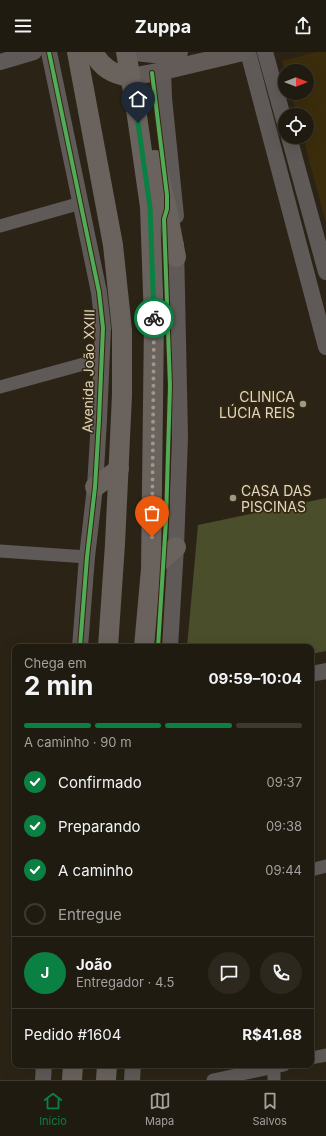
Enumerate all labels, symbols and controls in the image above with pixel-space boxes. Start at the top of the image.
icon: menu [12,15,34,37]
icon: share [292,15,314,37]
text: Zuppa [135,16,191,37]
north arrow [278,64,314,100]
map controls [278,64,314,144]
pin [121,82,155,123]
icon: home [127,88,149,110]
button: locate [278,108,314,144]
courier [134,298,174,338]
icon: bike [143,307,165,329]
street label: Avenida João XXIII [78,309,98,433]
place label: CLINICA LÚCIA REIS [219,388,295,421]
marker: CLINICA LÚCIA REIS [298,399,308,409]
place label: CASA DAS PISCINAS [241,482,311,515]
marker: CASA DAS PISCINAS [228,493,238,503]
pin [135,496,169,537]
icon: bag [141,502,163,524]
text: Chega em [24,655,87,671]
text: 09:59–10:04 [208,669,302,688]
text: 2 min [24,670,94,701]
text: A caminho · 90 m [24,734,132,750]
icon: check [24,771,46,793]
text: Confirmado [58,773,142,792]
text: 09:37 [267,774,302,790]
icon: check [24,815,46,837]
text: Preparando [58,817,141,836]
text: 09:38 [266,818,302,834]
icon: check [24,859,46,881]
text: A caminho [58,861,133,880]
text: 09:44 [265,862,302,878]
text: Entregue [58,905,122,924]
button: chat [208,952,250,994]
button: phone [260,952,302,994]
text: João [76,955,112,974]
text: J [41,963,49,982]
text: Entregador · 4.5 [76,974,174,990]
text: Pedido #1604 [24,1025,122,1044]
text: R$41.68 [242,1025,302,1044]
tab: Início [39,1090,67,1128]
tab: Mapa [145,1090,174,1128]
tab: Salvos [253,1090,287,1128]

